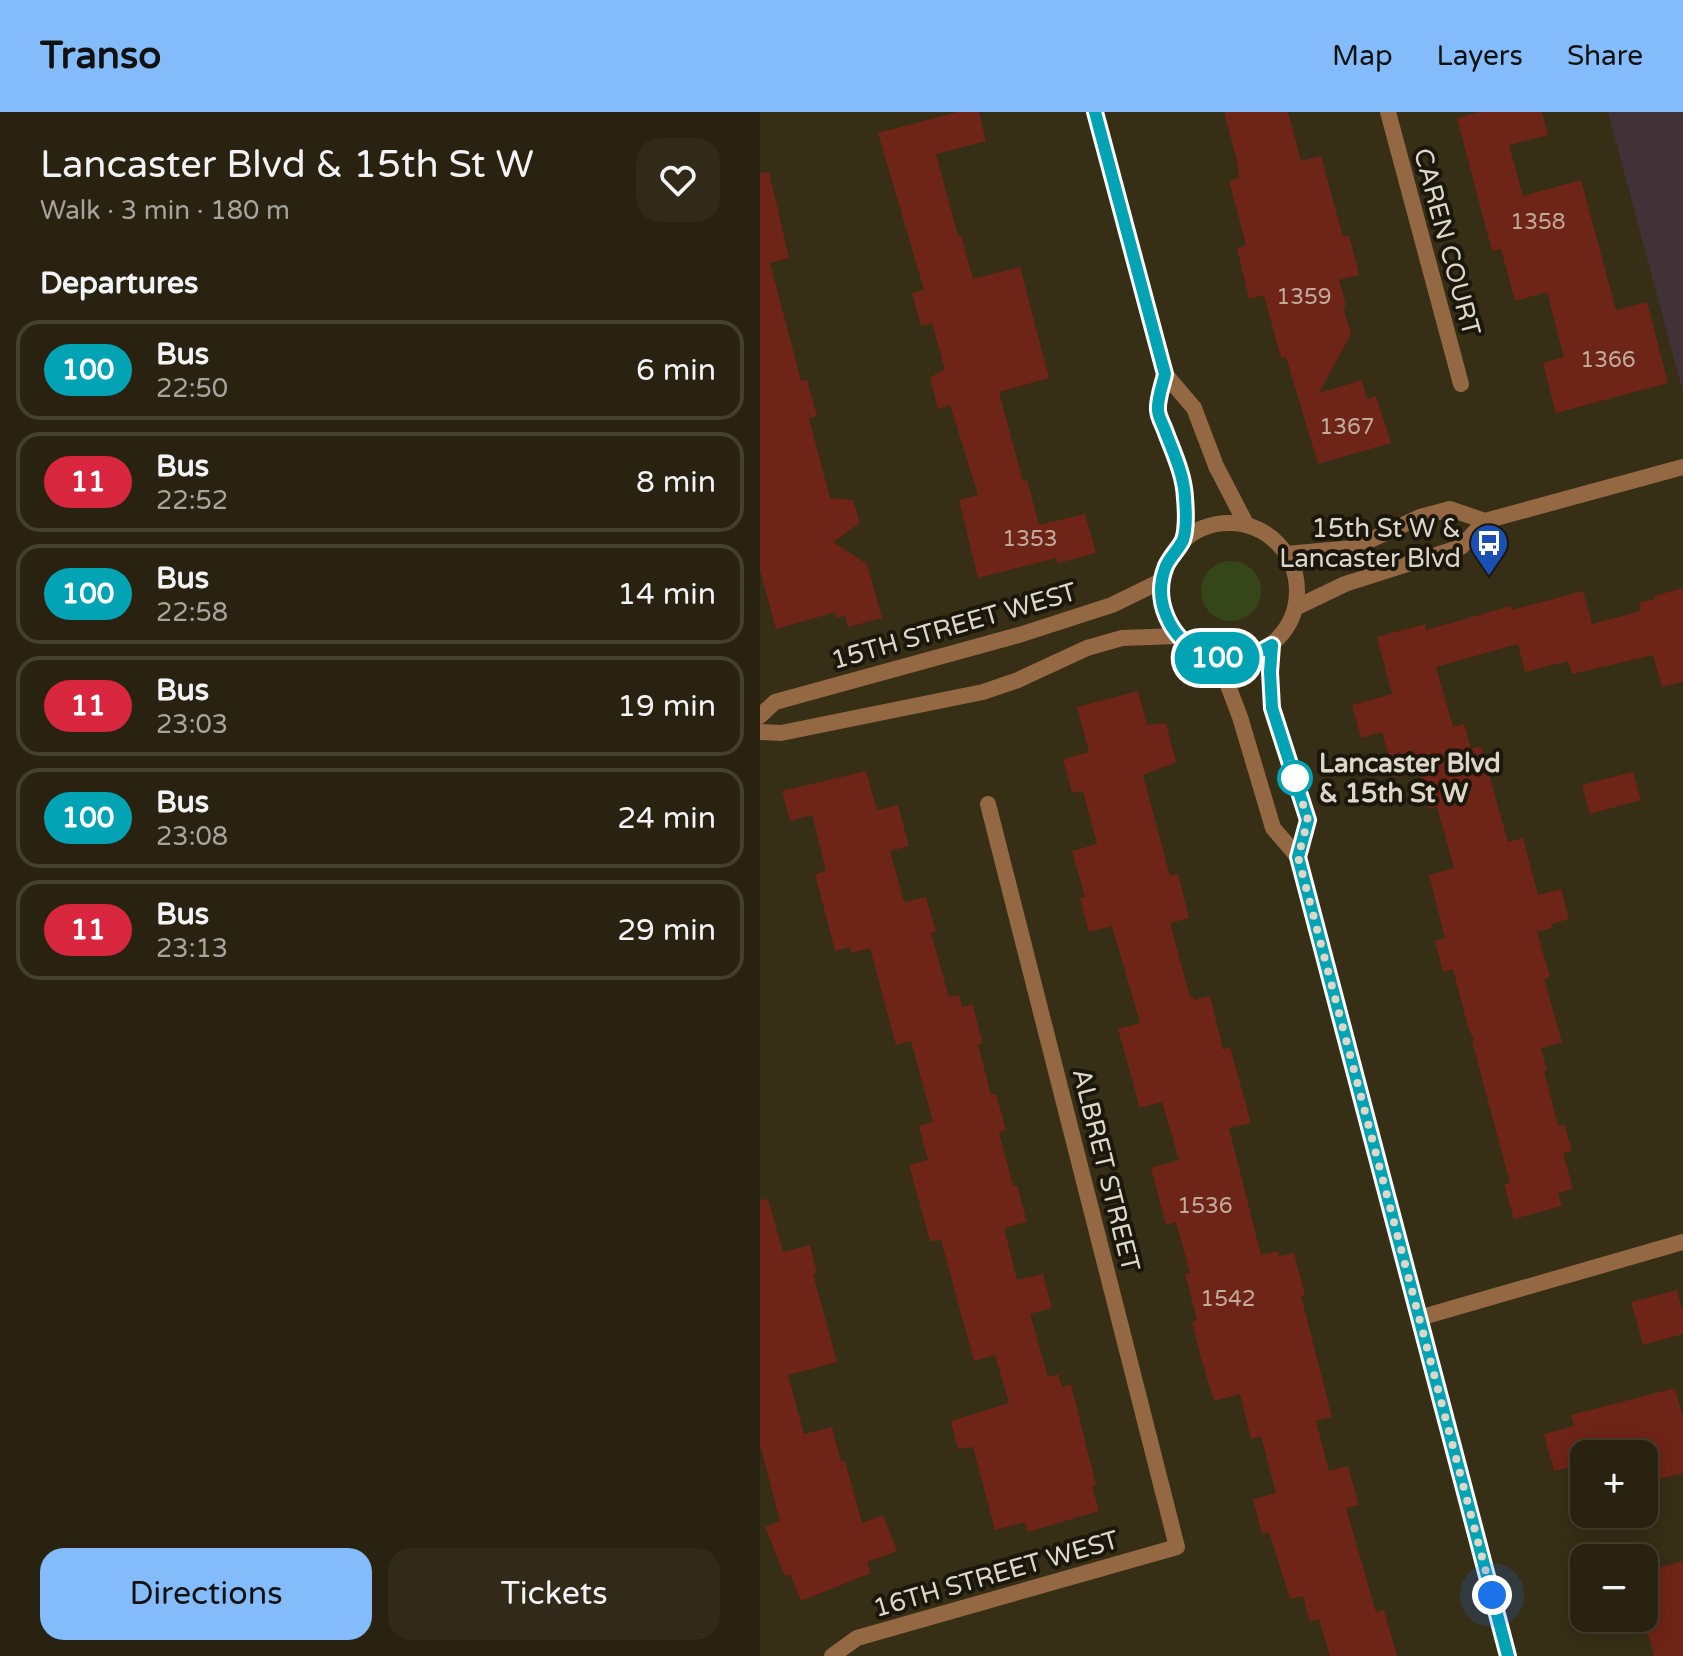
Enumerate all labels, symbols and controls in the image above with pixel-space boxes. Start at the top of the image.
text: Transo [40,33,161,79]
text: Map [1332,39,1393,73]
text: Layers [1437,39,1523,73]
text: Share [1567,39,1643,73]
button: heart [636,138,720,222]
text: Lancaster Blvd & 15th St W [40,142,534,188]
street label: CAREN COURT [1407,145,1487,339]
text: Walk · 3 min · 180 m [40,195,290,226]
house number: 1358 [1510,209,1566,235]
text: Departures [40,265,198,302]
house number: 1359 [1276,284,1332,310]
text: Bus [156,336,209,373]
house number: 1366 [1580,347,1636,373]
text: 6 min [636,352,716,389]
text: 100 [62,353,114,387]
text: 22:50 [156,373,228,404]
house number: 1367 [1319,414,1375,440]
text: Bus [156,448,209,485]
text: 8 min [636,464,716,501]
text: 11 [70,465,106,499]
text: 22:52 [156,485,228,516]
place label: 15th St W & Lancaster Blvd [1279,513,1461,574]
bus stop icon: 15th St W & Lancaster Blvd [1468,522,1510,577]
house number: 1353 [1002,526,1058,552]
text: Bus [156,560,209,597]
text: 14 min [617,576,716,613]
street label: 15TH STREET WEST [828,576,1080,676]
text: 100 [62,577,114,611]
text: 22:58 [156,597,228,628]
line badge: 100 [1171,632,1263,684]
text: 100 [1191,641,1243,675]
text: Bus [156,672,209,709]
text: 19 min [617,688,716,725]
text: 11 [70,689,106,723]
text: 23:03 [156,709,228,740]
place label: Lancaster Blvd & 15th St W [1319,748,1501,809]
marker: Lancaster Blvd & 15th St W [1278,761,1312,795]
text: Bus [156,784,209,821]
text: 24 min [617,800,716,837]
text: 100 [62,801,114,835]
text: 23:08 [156,821,228,852]
text: Bus [156,896,209,933]
text: 29 min [617,912,716,949]
text: 11 [70,913,106,947]
text: 23:13 [156,933,228,964]
street label: ALBRET STREET [1066,1065,1146,1275]
house number: 1536 [1177,1193,1233,1219]
house number: 1542 [1200,1286,1256,1312]
map controls [1570,1440,1658,1632]
button: + [1570,1440,1658,1528]
street label: 16TH STREET WEST [870,1524,1122,1624]
button: − [1570,1544,1658,1632]
button: Directions [40,1548,372,1640]
button: Tickets [388,1548,720,1640]
your location [1472,1575,1512,1615]

